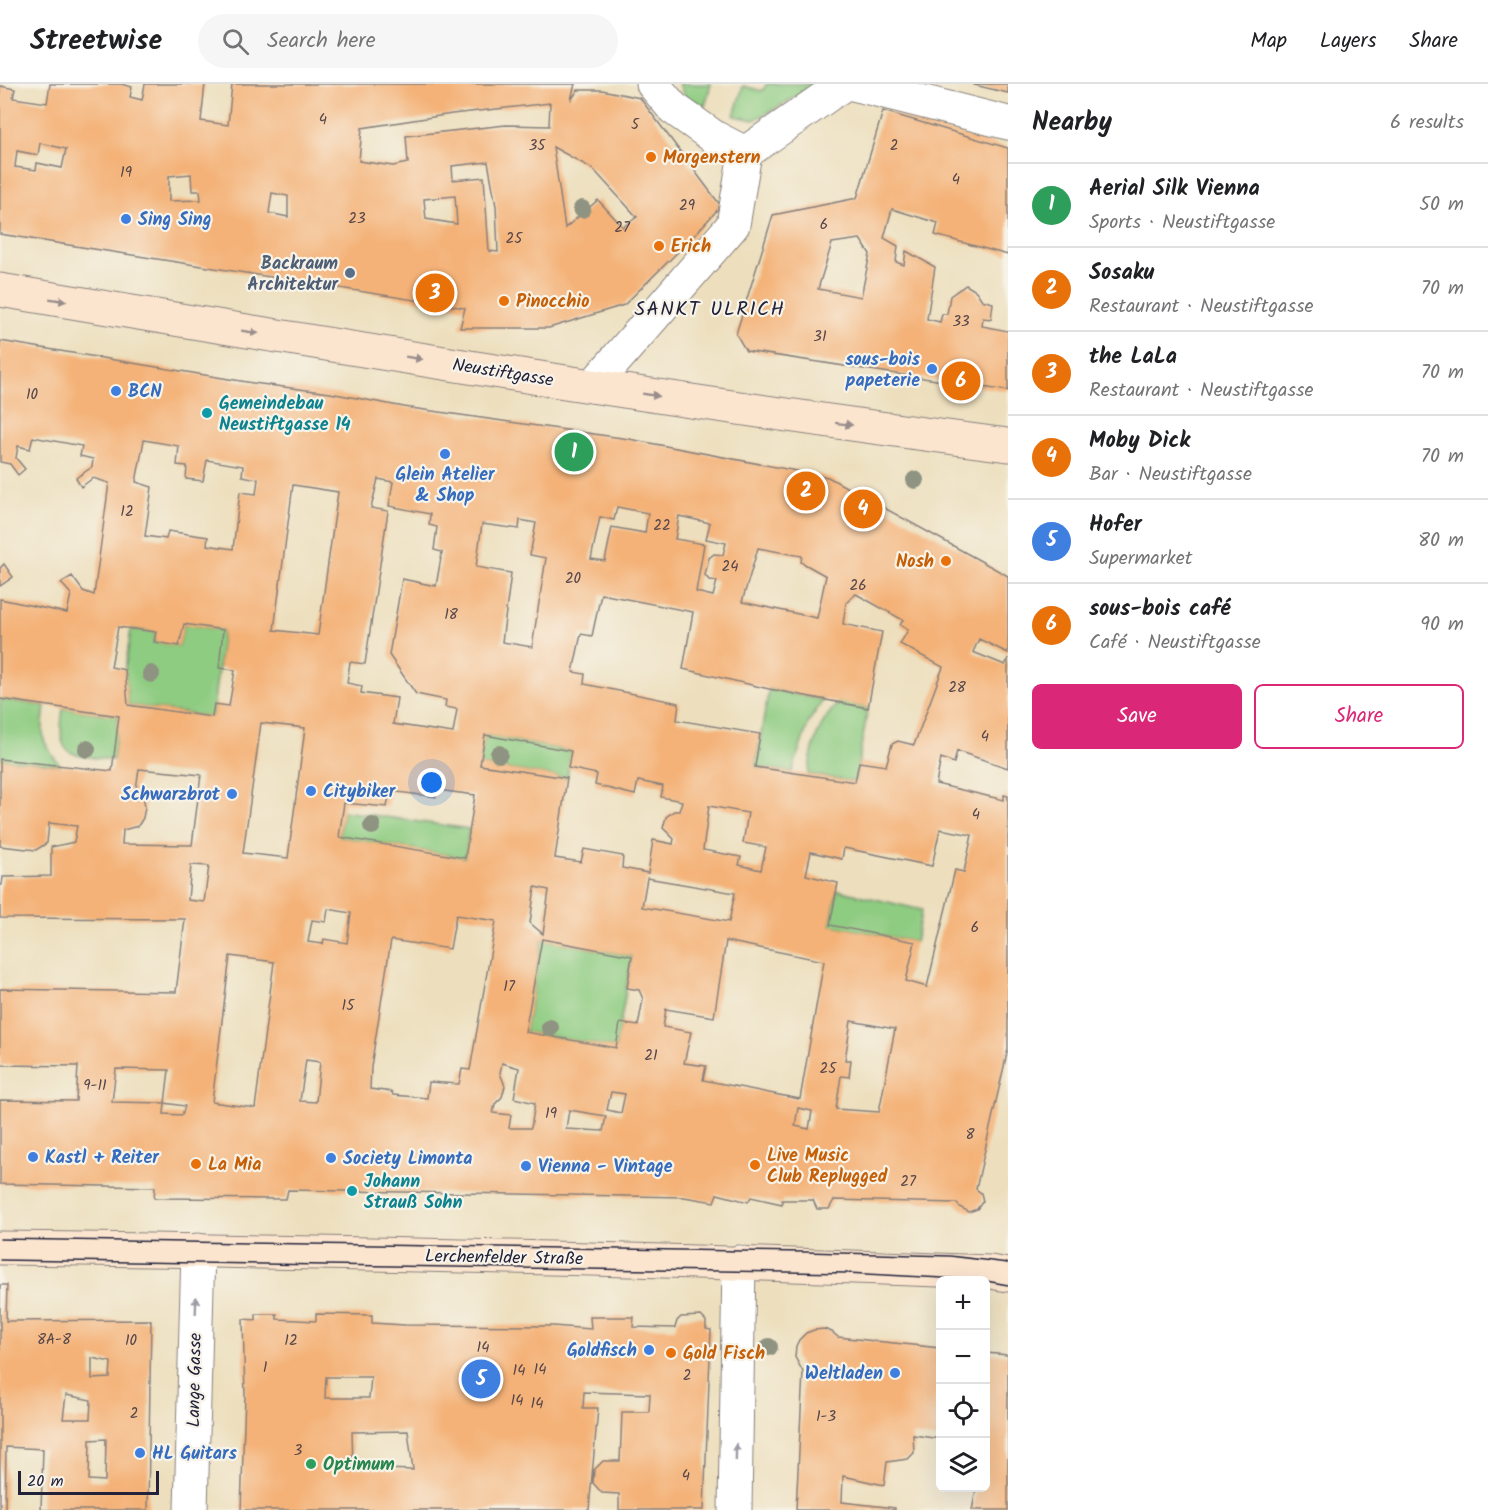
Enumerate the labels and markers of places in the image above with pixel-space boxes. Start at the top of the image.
place label: Morgenstern [663,144,761,173]
marker: Morgenstern [644,150,658,164]
place label: Sing Sing [138,206,211,235]
marker: Sing Sing [119,212,133,226]
place label: Erich [671,233,711,262]
marker: Erich [652,239,666,253]
place label: Backraum Architektur [247,250,339,300]
marker: Backraum Architektur [343,266,357,280]
pin: 3 [416,270,454,316]
place label: Pinocchio [516,288,589,317]
marker: Pinocchio [497,294,511,308]
place label: sous-bois papeterie [845,346,921,396]
pin: 6 [942,358,980,404]
marker: sous-bois papeterie [925,362,939,376]
place label: BCN [128,378,162,407]
marker: BCN [109,384,123,398]
place label: Gemeindebau Neustiftgasse 14 [219,390,351,440]
marker: Gemeindebau Neustiftgasse 14 [200,406,214,420]
pin: 1 [554,430,594,475]
marker: Glein Atelier & Shop [438,447,452,461]
place label: Glein Atelier & Shop [396,461,496,511]
pin: 2 [786,468,826,514]
pin: 4 [844,486,882,532]
place label: Nosh [896,548,934,577]
marker: Nosh [939,554,953,568]
place label: Citybiker [323,778,397,807]
place label: Schwarzbrot [121,781,221,810]
marker: Citybiker [304,784,318,798]
marker: Schwarzbrot [225,787,239,801]
place label: Live Music Club Replugged [767,1142,888,1192]
place label: Kastl + Reiter [45,1144,160,1173]
place label: Society Limonta [343,1145,473,1174]
marker: Kastl + Reiter [26,1150,40,1164]
place label: La Mia [208,1151,261,1180]
marker: Society Limonta [324,1151,338,1165]
place label: Vienna - Vintage [538,1153,673,1182]
marker: La Mia [189,1157,203,1171]
marker: Live Music Club Replugged [748,1158,762,1172]
marker: Vienna - Vintage [519,1159,533,1173]
place label: Johann Strauß Sohn [364,1168,462,1218]
marker: Johann Strauß Sohn [345,1184,359,1198]
place label: Goldfisch [567,1337,637,1366]
place label: Gold Fisch [683,1340,765,1369]
marker: Goldfisch [642,1343,656,1357]
marker: Gold Fisch [664,1346,678,1360]
pin: 5 [462,1356,500,1402]
place label: Weltladen [805,1360,883,1389]
marker: Weltladen [888,1366,902,1380]
place label: HL Guitars [152,1440,237,1469]
marker: HL Guitars [133,1446,147,1460]
place label: Optimum [323,1451,395,1480]
marker: Optimum [304,1457,318,1471]

